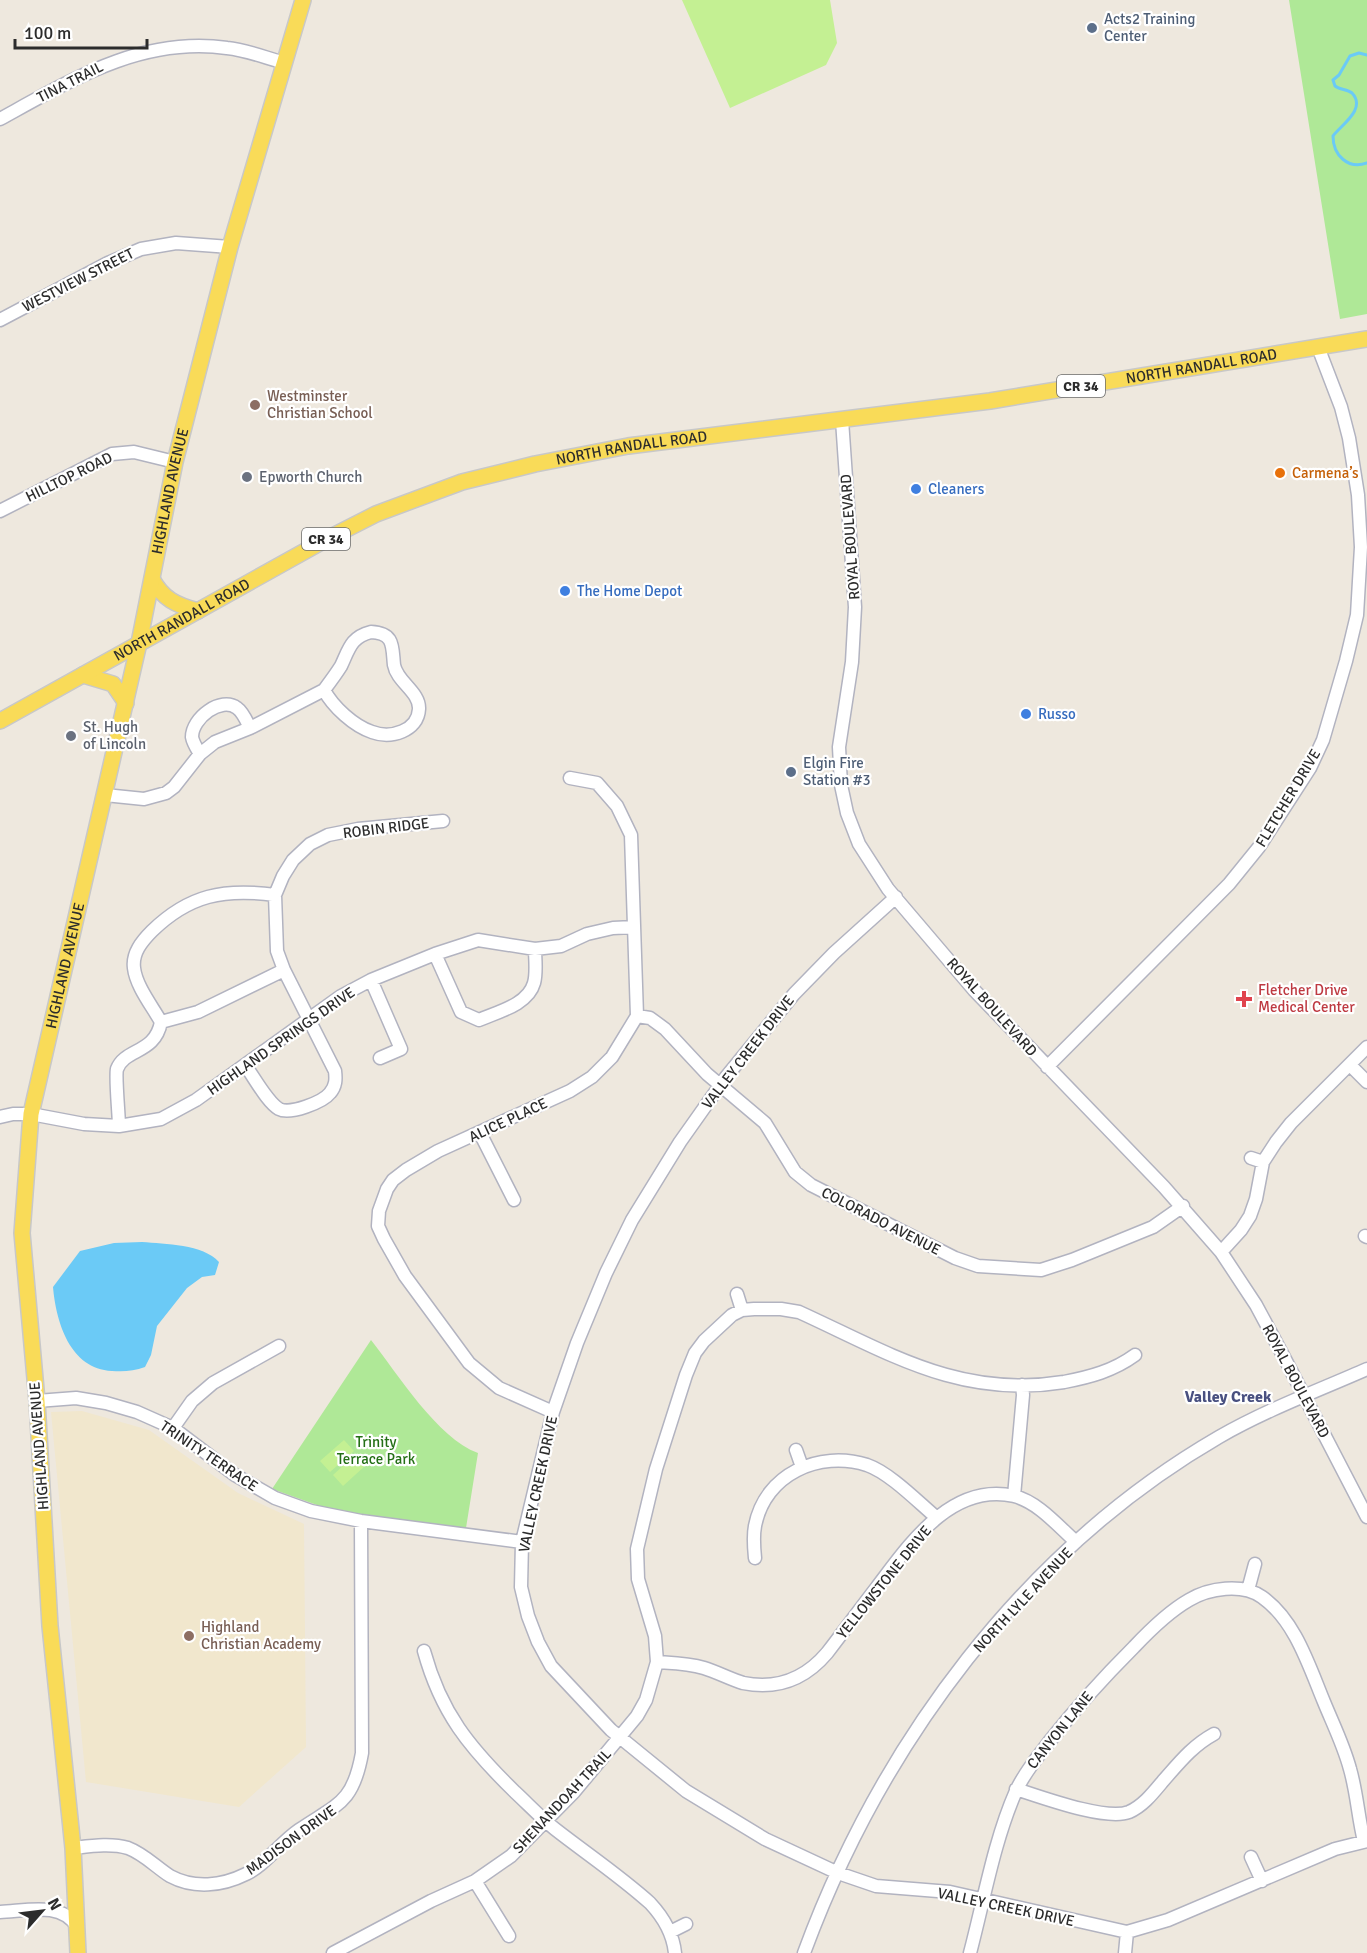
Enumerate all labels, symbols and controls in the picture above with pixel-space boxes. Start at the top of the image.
place label: Acts2 Training Center [1104,10,1196,45]
scale bar [15,12,147,50]
marker: Acts2 Training Center [1085,21,1099,35]
text: 100 m [24,22,71,44]
street label: TINA TRAIL [34,57,106,106]
street label: WESTVIEW STREET [19,244,137,316]
street label: NORTH RANDALL ROAD [1125,345,1278,388]
road number: CR 34 [1057,375,1105,397]
place label: Westminster Christian School [267,387,373,422]
marker: Westminster Christian School [248,398,262,412]
street label: HIGHLAND AVENUE [148,426,192,556]
street label: NORTH RANDALL ROAD [554,427,708,469]
street label: HILLTOP ROAD [23,448,115,506]
place label: Carmena’s [1292,464,1359,482]
marker: Carmena’s [1273,466,1287,480]
place label: Epworth Church [259,468,362,486]
marker: Epworth Church [240,470,254,484]
street label: ROYAL BOULEVARD [837,473,863,601]
place label: Cleaners [928,480,985,498]
marker: Cleaners [909,482,923,496]
road number: CR 34 [302,528,350,550]
street label: NORTH RANDALL ROAD [111,575,253,665]
place label: The Home Depot [577,582,682,600]
marker: The Home Depot [558,584,572,598]
place label: Russo [1038,705,1076,723]
marker: Russo [1019,707,1033,721]
place label: St. Hugh of Lincoln [83,718,146,753]
marker: St. Hugh of Lincoln [64,729,78,743]
street label: FLETCHER DRIVE [1252,746,1324,850]
place label: Elgin Fire Station #3 [803,754,871,789]
marker: Elgin Fire Station #3 [784,765,798,779]
street label: ROBIN RIDGE [342,814,430,842]
street label: HIGHLAND AVENUE [42,901,88,1030]
street label: ROYAL BOULEVARD [943,954,1041,1060]
place label: Fletcher Drive Medical Center [1258,981,1355,1016]
street label: HIGHLAND SPRINGS DRIVE [204,983,358,1099]
marker: Fletcher Drive Medical Center [1235,990,1253,1008]
street label: VALLEY CREEK DRIVE [698,992,798,1112]
street label: ALICE PLACE [466,1094,550,1146]
street label: COLORADO AVENUE [818,1183,944,1259]
street label: ROYAL BOULEVARD [1258,1321,1334,1441]
street label: HIGHLAND AVENUE [26,1381,52,1511]
district label: Valley Creek [1185,1387,1272,1407]
street label: VALLEY CREEK DRIVE [515,1414,561,1554]
street label: TRINITY TERRACE [157,1417,261,1495]
park label: Trinity Terrace Park [337,1433,416,1468]
street label: YELLOWSTONE DRIVE [833,1522,935,1642]
street label: NORTH LYLE AVENUE [970,1544,1076,1656]
place label: Highland Christian Academy [201,1618,321,1653]
marker: Highland Christian Academy [182,1629,196,1643]
street label: CANYON LANE [1023,1688,1097,1772]
street label: SHENANDOAH TRAIL [509,1745,615,1857]
street label: MADISON DRIVE [242,1801,340,1879]
north arrow [12,1881,72,1941]
street label: VALLEY CREEK DRIVE [936,1884,1076,1930]
text: N [43,1895,66,1914]

